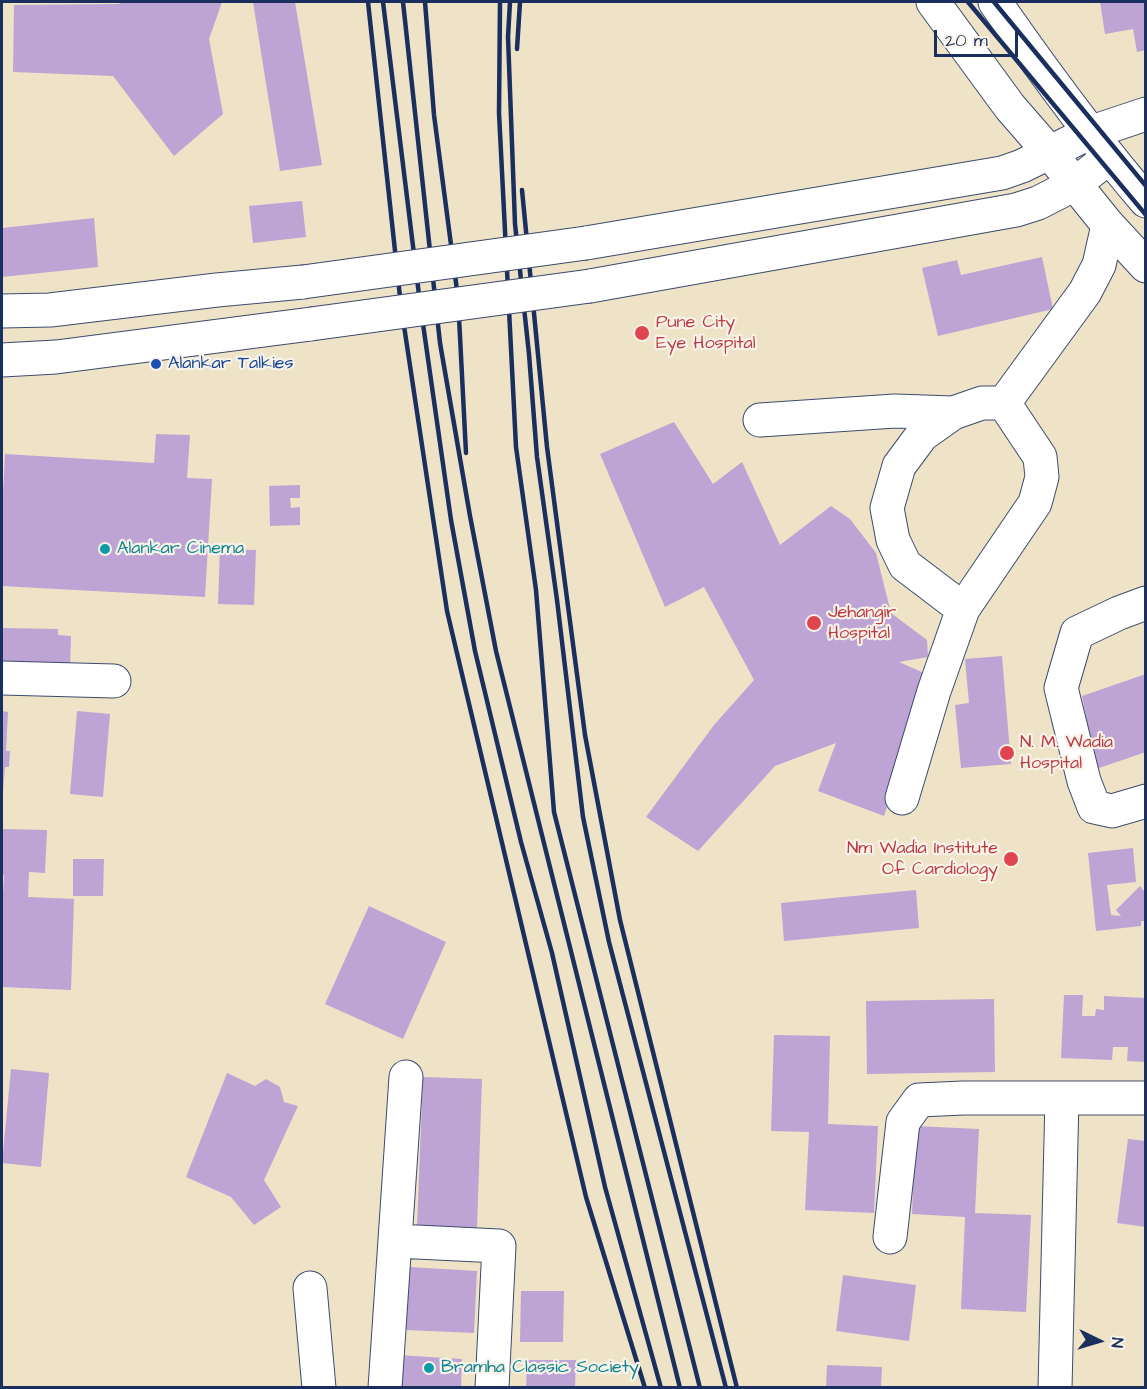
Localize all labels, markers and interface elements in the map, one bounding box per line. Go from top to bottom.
scale bar [937,18,1021,56]
text: 20 m [945,28,988,53]
place label: Pune City Eye Hospital [656,312,756,354]
marker: Pune City Eye Hospital [633,324,651,342]
place label: Alankar Talkies [168,353,294,375]
marker: Alankar Talkies [149,357,163,371]
place label: Alankar Cinema [117,538,244,560]
marker: Alankar Cinema [98,542,112,556]
place label: Jehangir Hospital [828,602,896,644]
marker: Jehangir Hospital [805,614,823,632]
place label: N. M. Wadia Hospital [1020,732,1113,774]
marker: N. M. Wadia Hospital [998,744,1016,762]
place label: Nm Wadia Institute Of Cardiology [847,838,998,880]
marker: Nm Wadia Institute Of Cardiology [1002,850,1020,868]
north arrow [1069,1311,1129,1371]
text: N [1106,1337,1128,1349]
place label: Bramha Classic Society [441,1357,639,1379]
marker: Bramha Classic Society [422,1361,436,1375]

